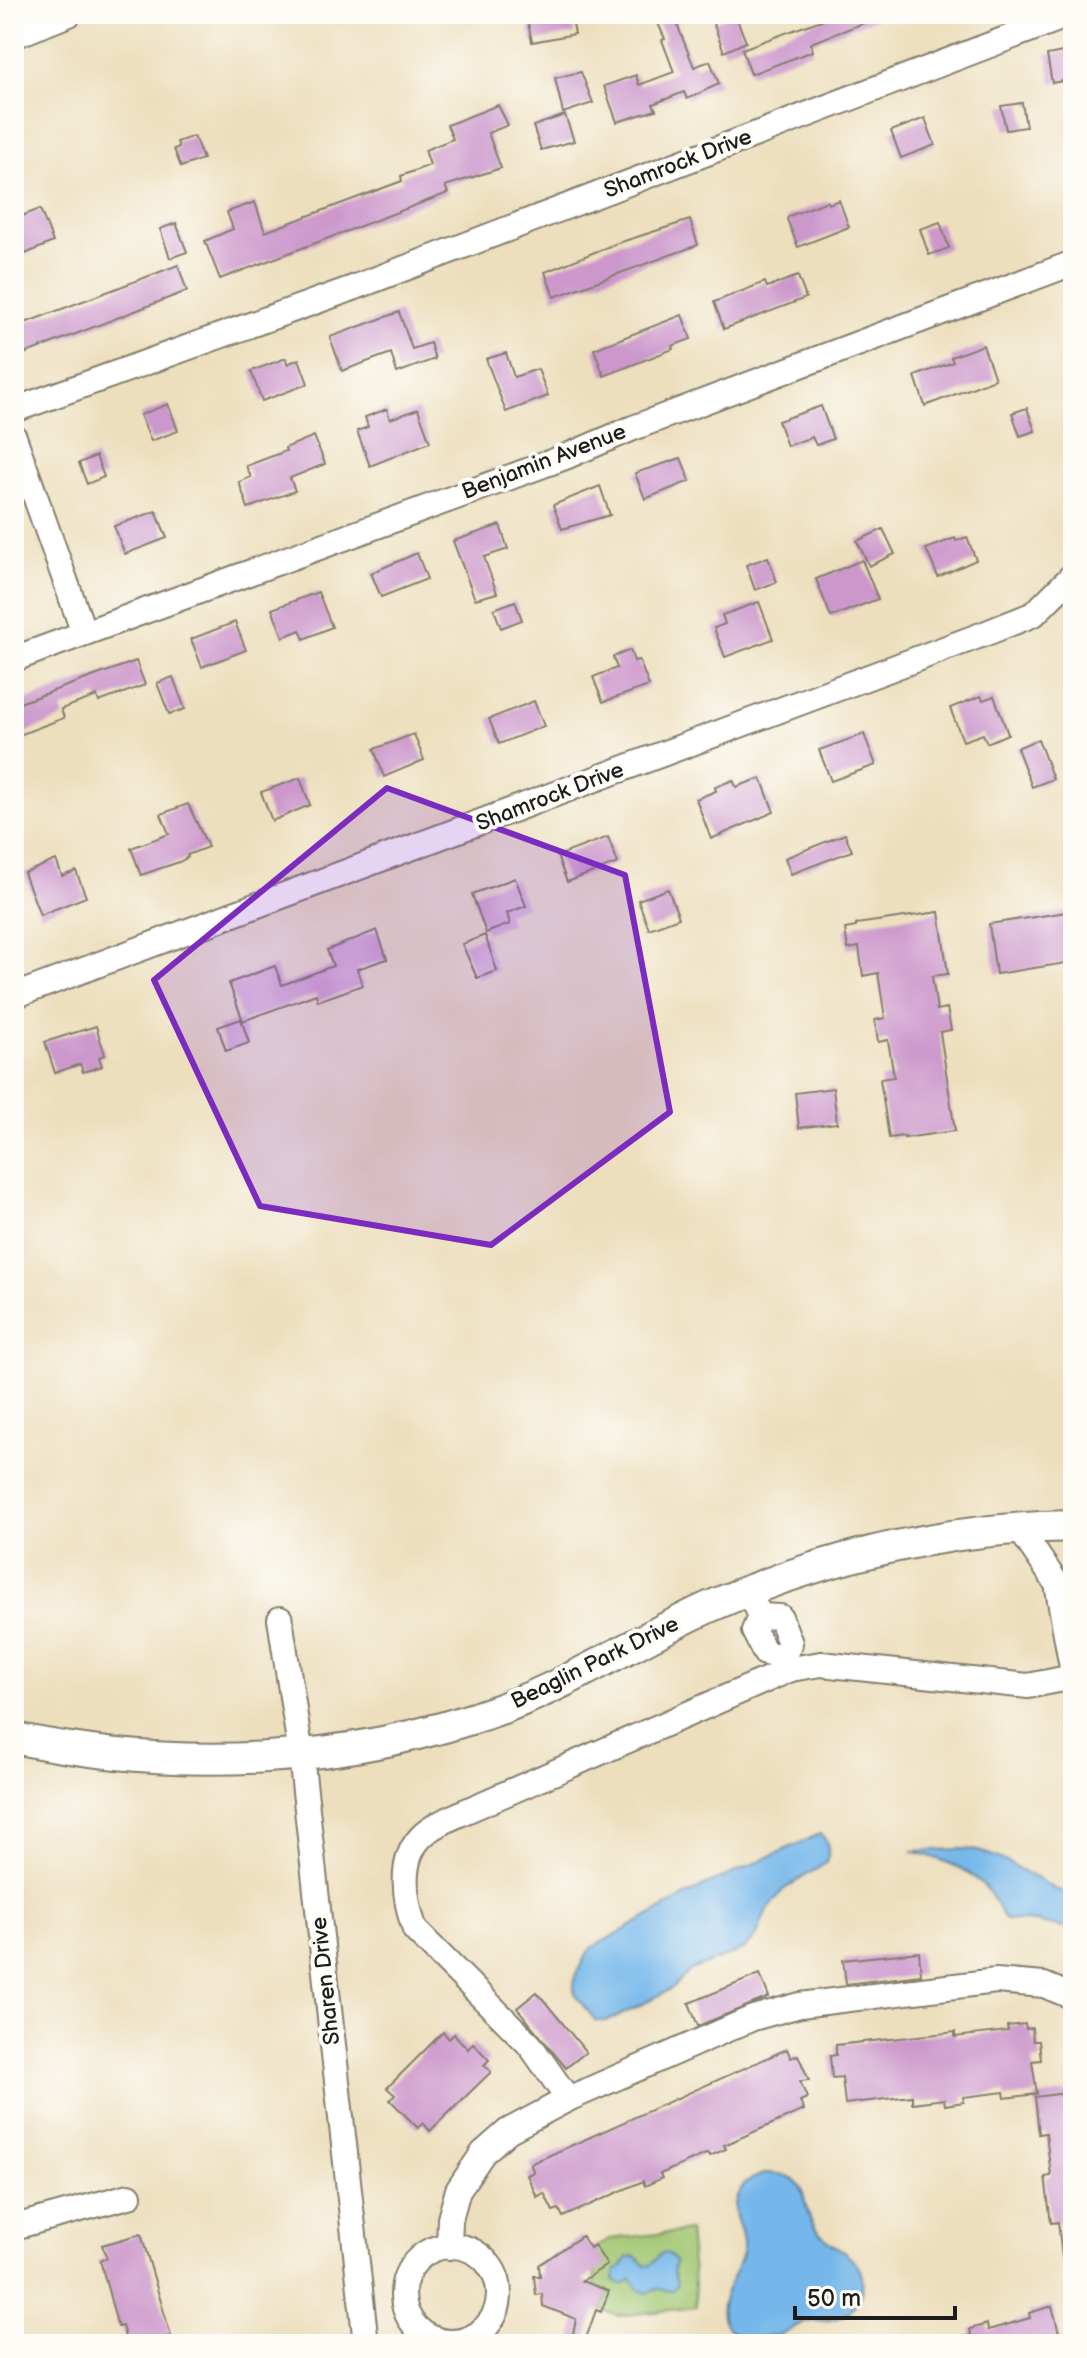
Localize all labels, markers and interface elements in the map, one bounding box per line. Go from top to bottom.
street label: Shamrock Drive [600,123,756,205]
street label: Benjamin Avenue [458,418,630,506]
street label: Shamrock Drive [472,756,628,838]
street label: Beaglin Park Drive [507,1611,683,1715]
street label: Sharen Drive [306,1916,346,2046]
scale bar [795,2270,955,2320]
text: 50 m [807,2284,861,2313]

